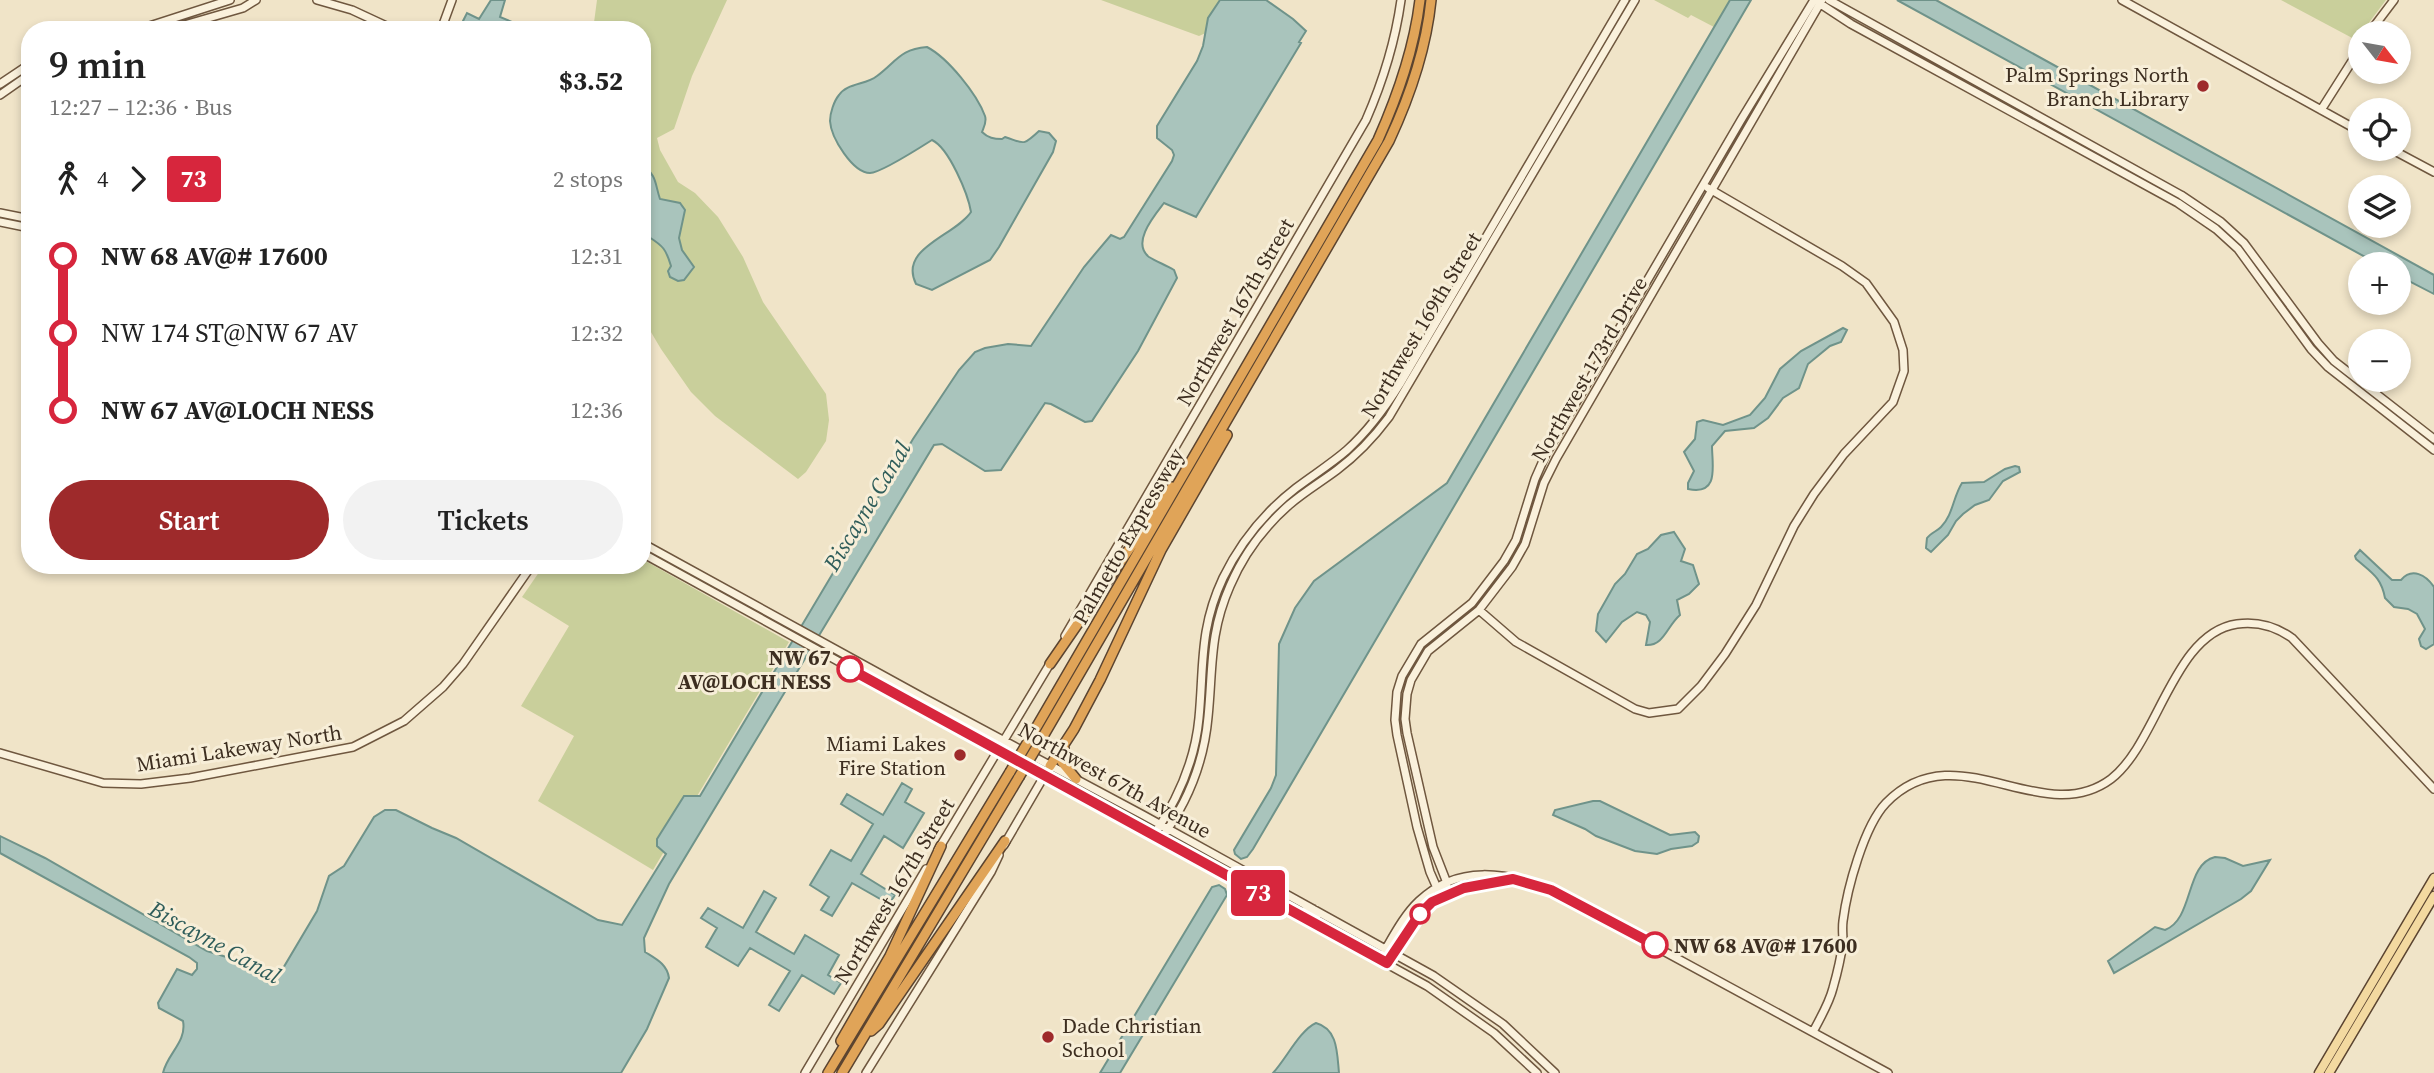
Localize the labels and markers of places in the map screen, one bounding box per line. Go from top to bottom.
place label: Palm Springs North Branch Library [2005,60,2189,113]
marker: Palm Springs North Branch Library [2195,78,2211,94]
place label: NW 67 AV@LOCH NESS [678,643,831,696]
marker: NW 67 AV@LOCH NESS [837,656,863,682]
place label: Miami Lakes Fire Station [826,729,946,782]
marker: Miami Lakes Fire Station [952,747,968,763]
unlabelled marker [1410,904,1430,924]
place label: NW 68 AV@# 17600 [1674,931,1857,960]
marker: NW 68 AV@# 17600 [1642,932,1668,958]
place label: Dade Christian School [1062,1011,1202,1064]
marker: Dade Christian School [1040,1029,1056,1045]

